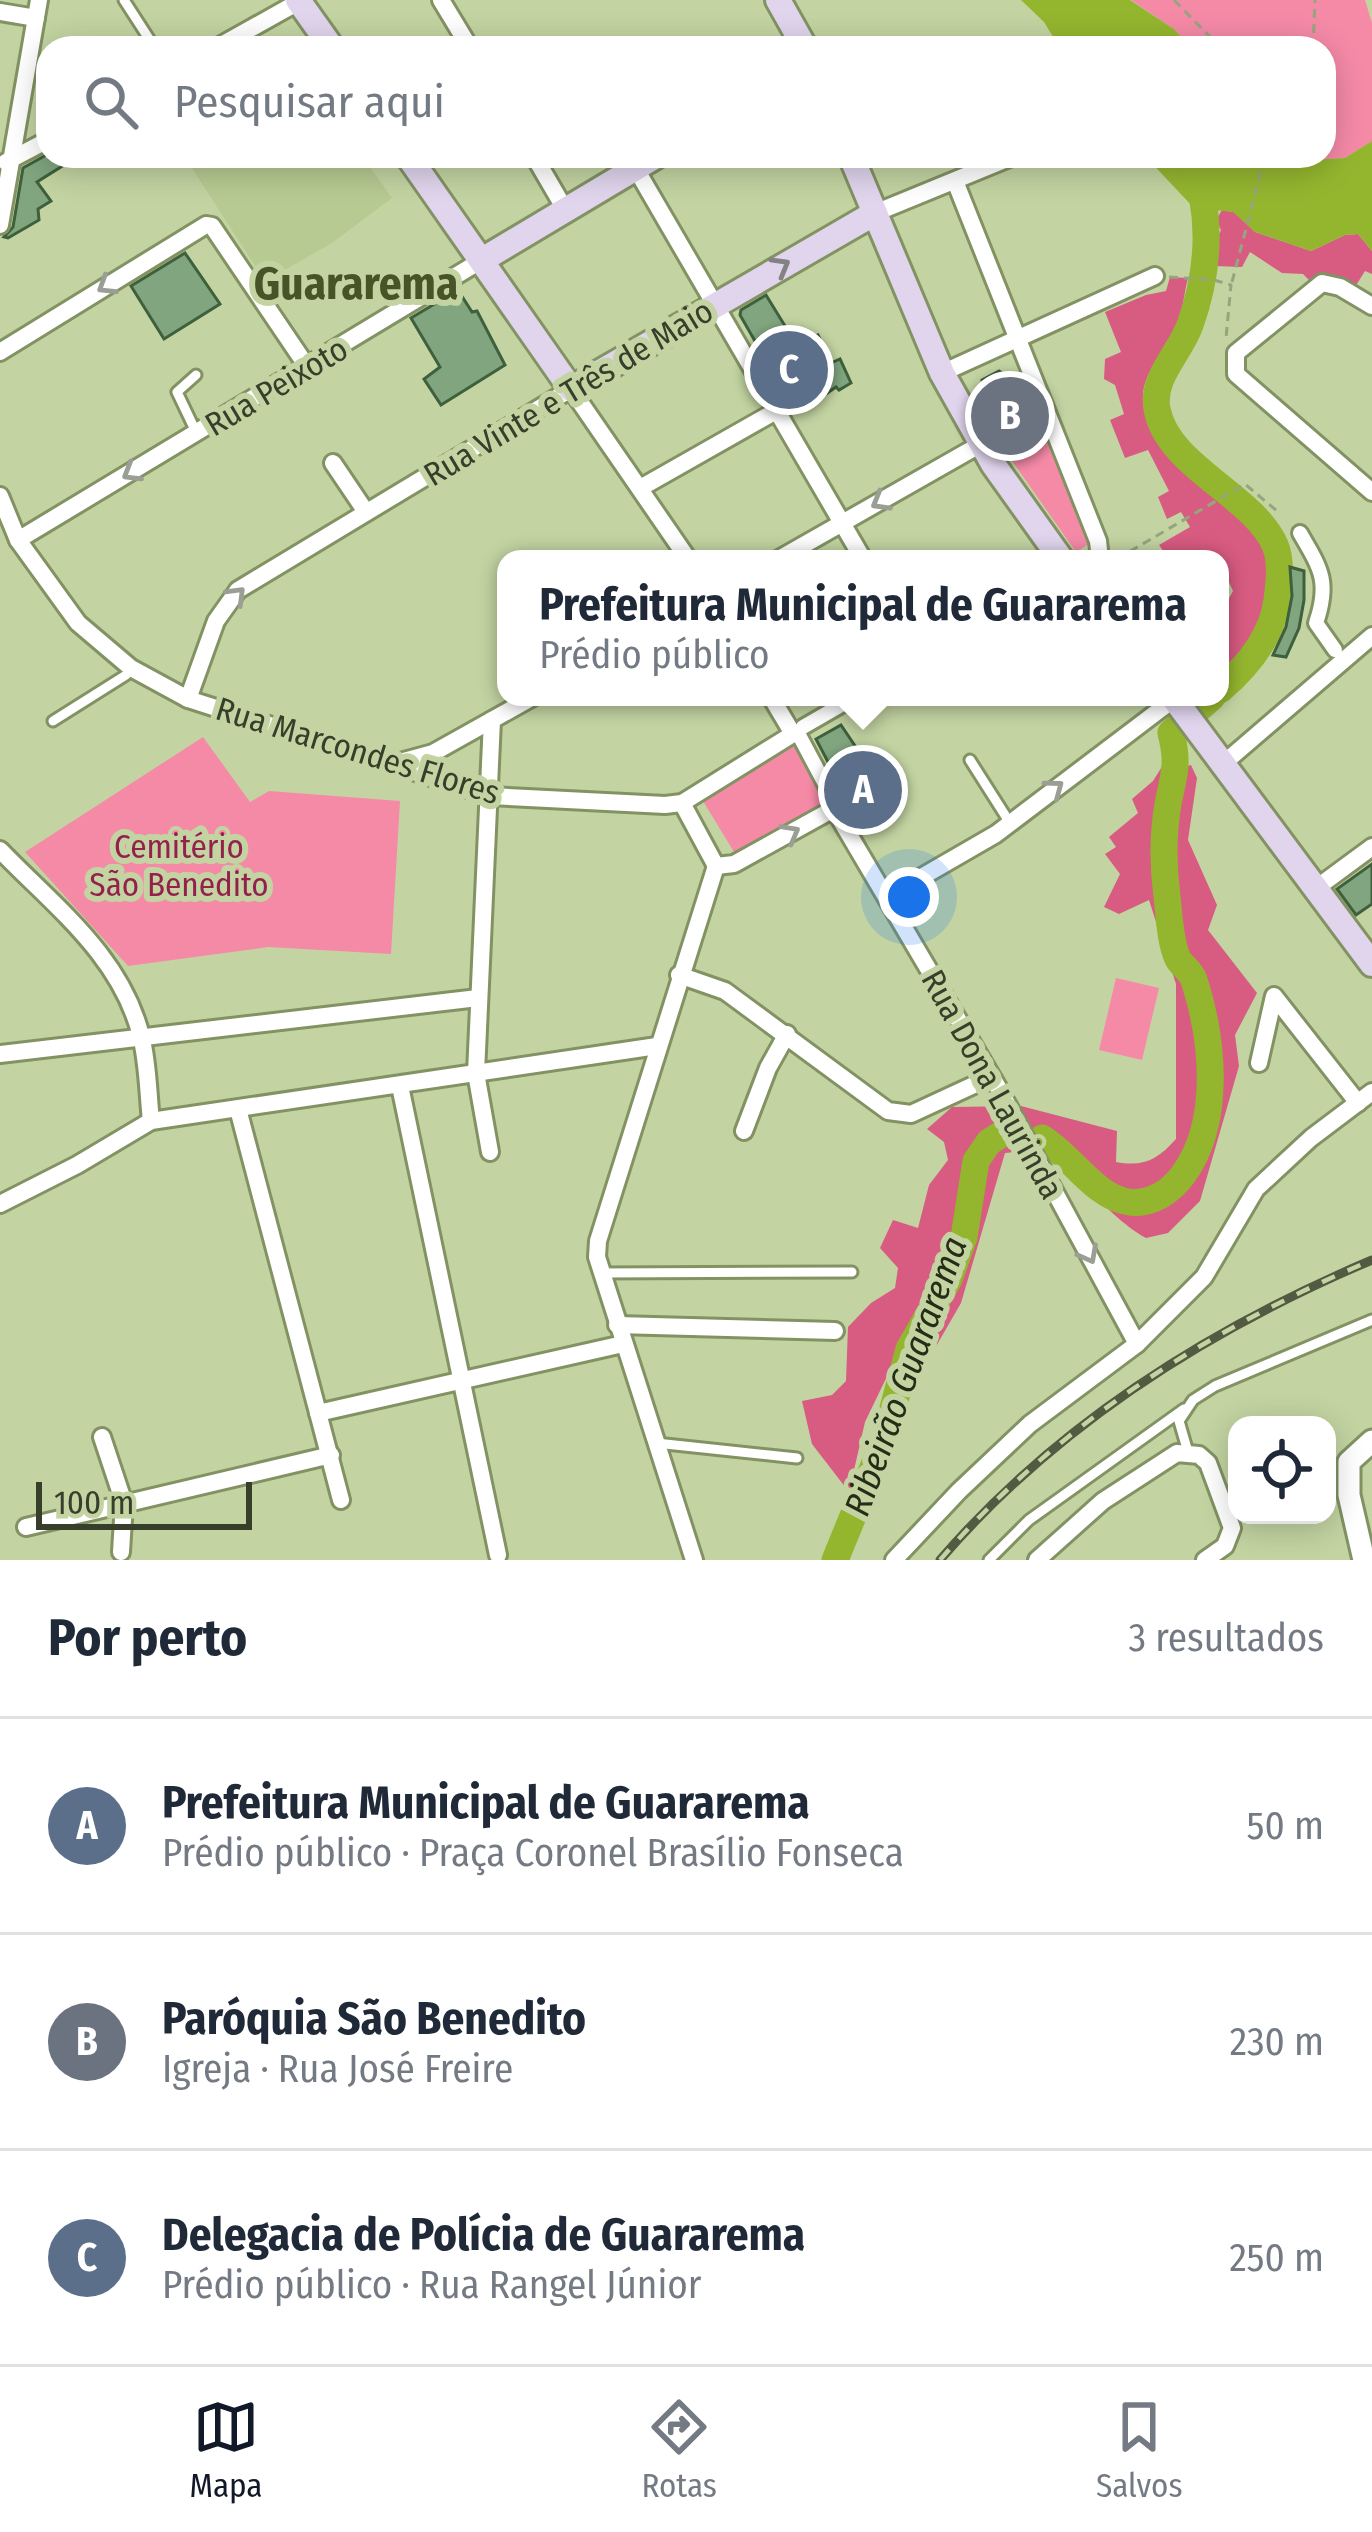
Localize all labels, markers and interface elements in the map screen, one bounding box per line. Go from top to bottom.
search box [36,36,1336,168]
icon: search [78,69,144,135]
text: Pesquisar aqui [174,75,445,129]
district label: Guararema [254,257,458,311]
one-way arrow [769,258,790,281]
one-way arrow [98,272,120,294]
street label: Rua Vinte e Três de Maio [417,291,720,495]
pin: C [750,325,828,415]
street label: Rua Peixoto [198,329,355,445]
pin: B [971,371,1049,461]
one-way arrow [122,459,144,481]
one-way arrow [872,487,893,510]
popup [497,550,1229,706]
text: Prefeitura Municipal de Guararema [539,578,1187,632]
one-way arrow [223,587,245,609]
text: Prédio público [539,632,769,678]
street label: Rua Marcondes Flores [211,689,504,813]
pin: A [824,745,902,835]
one-way arrow [1042,781,1064,803]
one-way arrow [778,824,800,847]
park label: Cemitério São Benedito [89,827,269,905]
your location [879,867,939,927]
street label: Rua Dona Laurinda [913,963,1072,1206]
water label: Ribeirão Guararema [835,1231,977,1522]
one-way arrow [1075,1242,1098,1263]
map controls [1228,1416,1336,1524]
button: locate [1228,1416,1336,1524]
scale bar [36,1476,252,1529]
text: 100 m [54,1483,134,1523]
text: Por perto [48,1607,247,1669]
text: 3 resultados [1128,1615,1324,1661]
text: Prefeitura Municipal de Guararema [162,1776,810,1830]
text: A [76,1803,98,1849]
text: 50 m [1247,1803,1324,1849]
text: Prédio público · Praça Coronel Brasílio Fonseca [162,1830,904,1876]
text: Paróquia São Benedito [162,1992,586,2046]
text: B [76,2019,98,2065]
text: 230 m [1230,2019,1324,2065]
text: Igreja · Rua José Freire [162,2046,513,2092]
text: Delegacia de Polícia de Guararema [162,2208,805,2262]
text: C [77,2235,97,2281]
text: 250 m [1229,2235,1324,2281]
text: Prédio público · Rua Rangel Júnior [162,2262,701,2308]
tab: Mapa [189,2394,263,2506]
tab: Rotas [641,2394,717,2506]
tab: Salvos [1096,2394,1182,2506]

